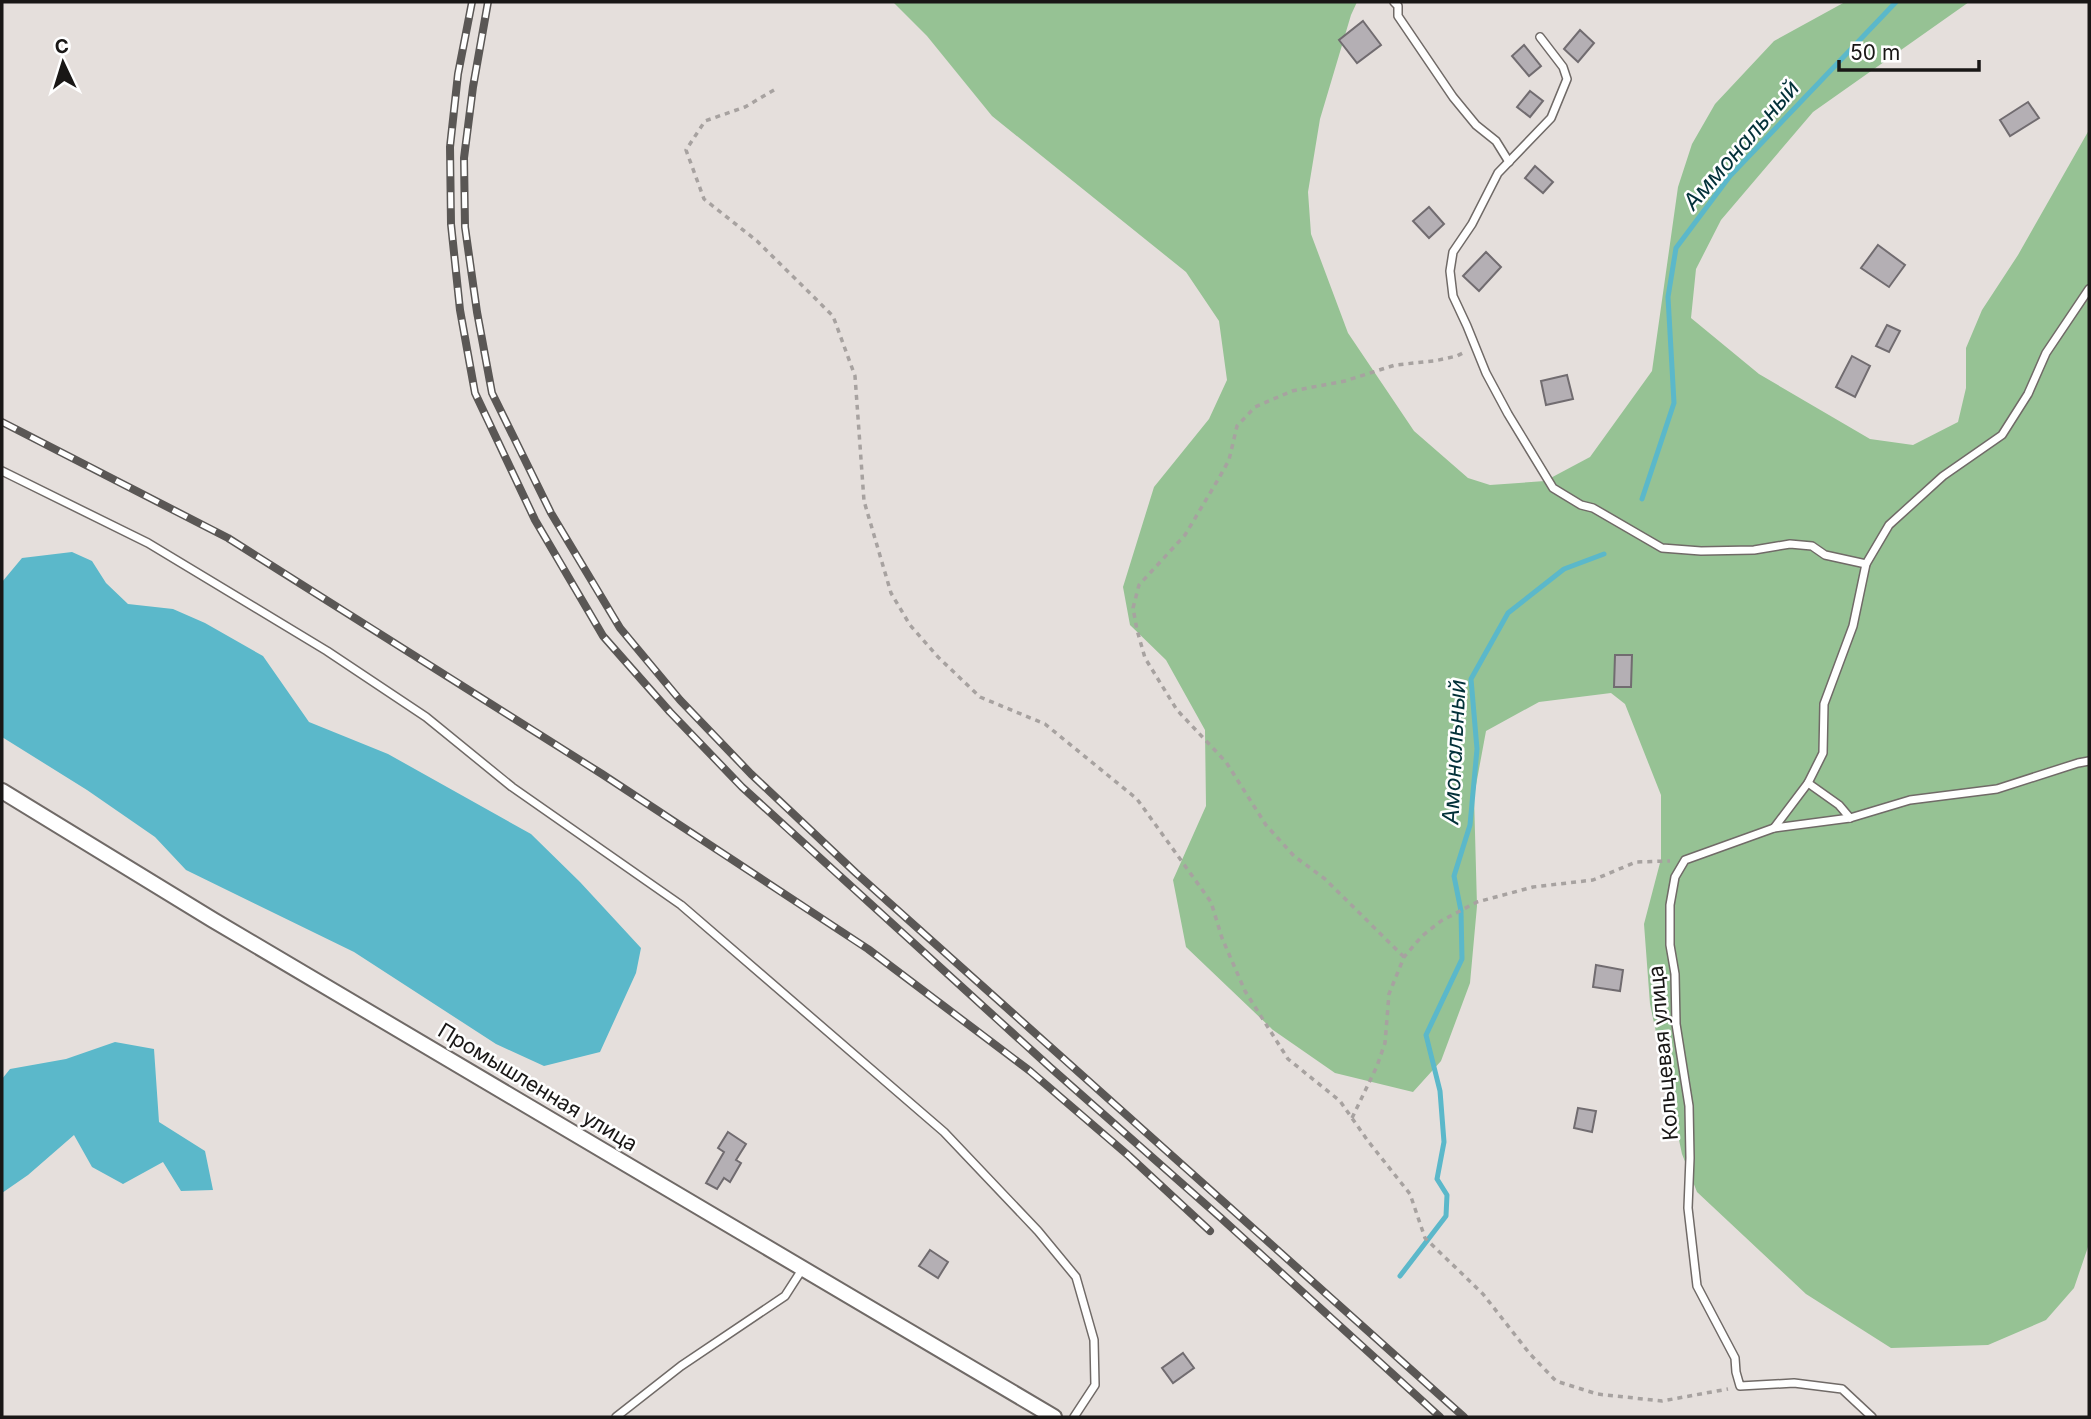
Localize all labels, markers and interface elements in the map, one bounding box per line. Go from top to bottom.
north arrow [28,28,98,98]
scale bar [1839,28,1979,72]
text: С [54,35,70,59]
text: 50 m [1850,40,1900,65]
water label: Аммональный [1676,74,1805,216]
water label: Амональный [1436,679,1472,826]
street label: Кольцевая улица [1643,965,1683,1141]
street label: Промышленная улица [434,1018,642,1156]

